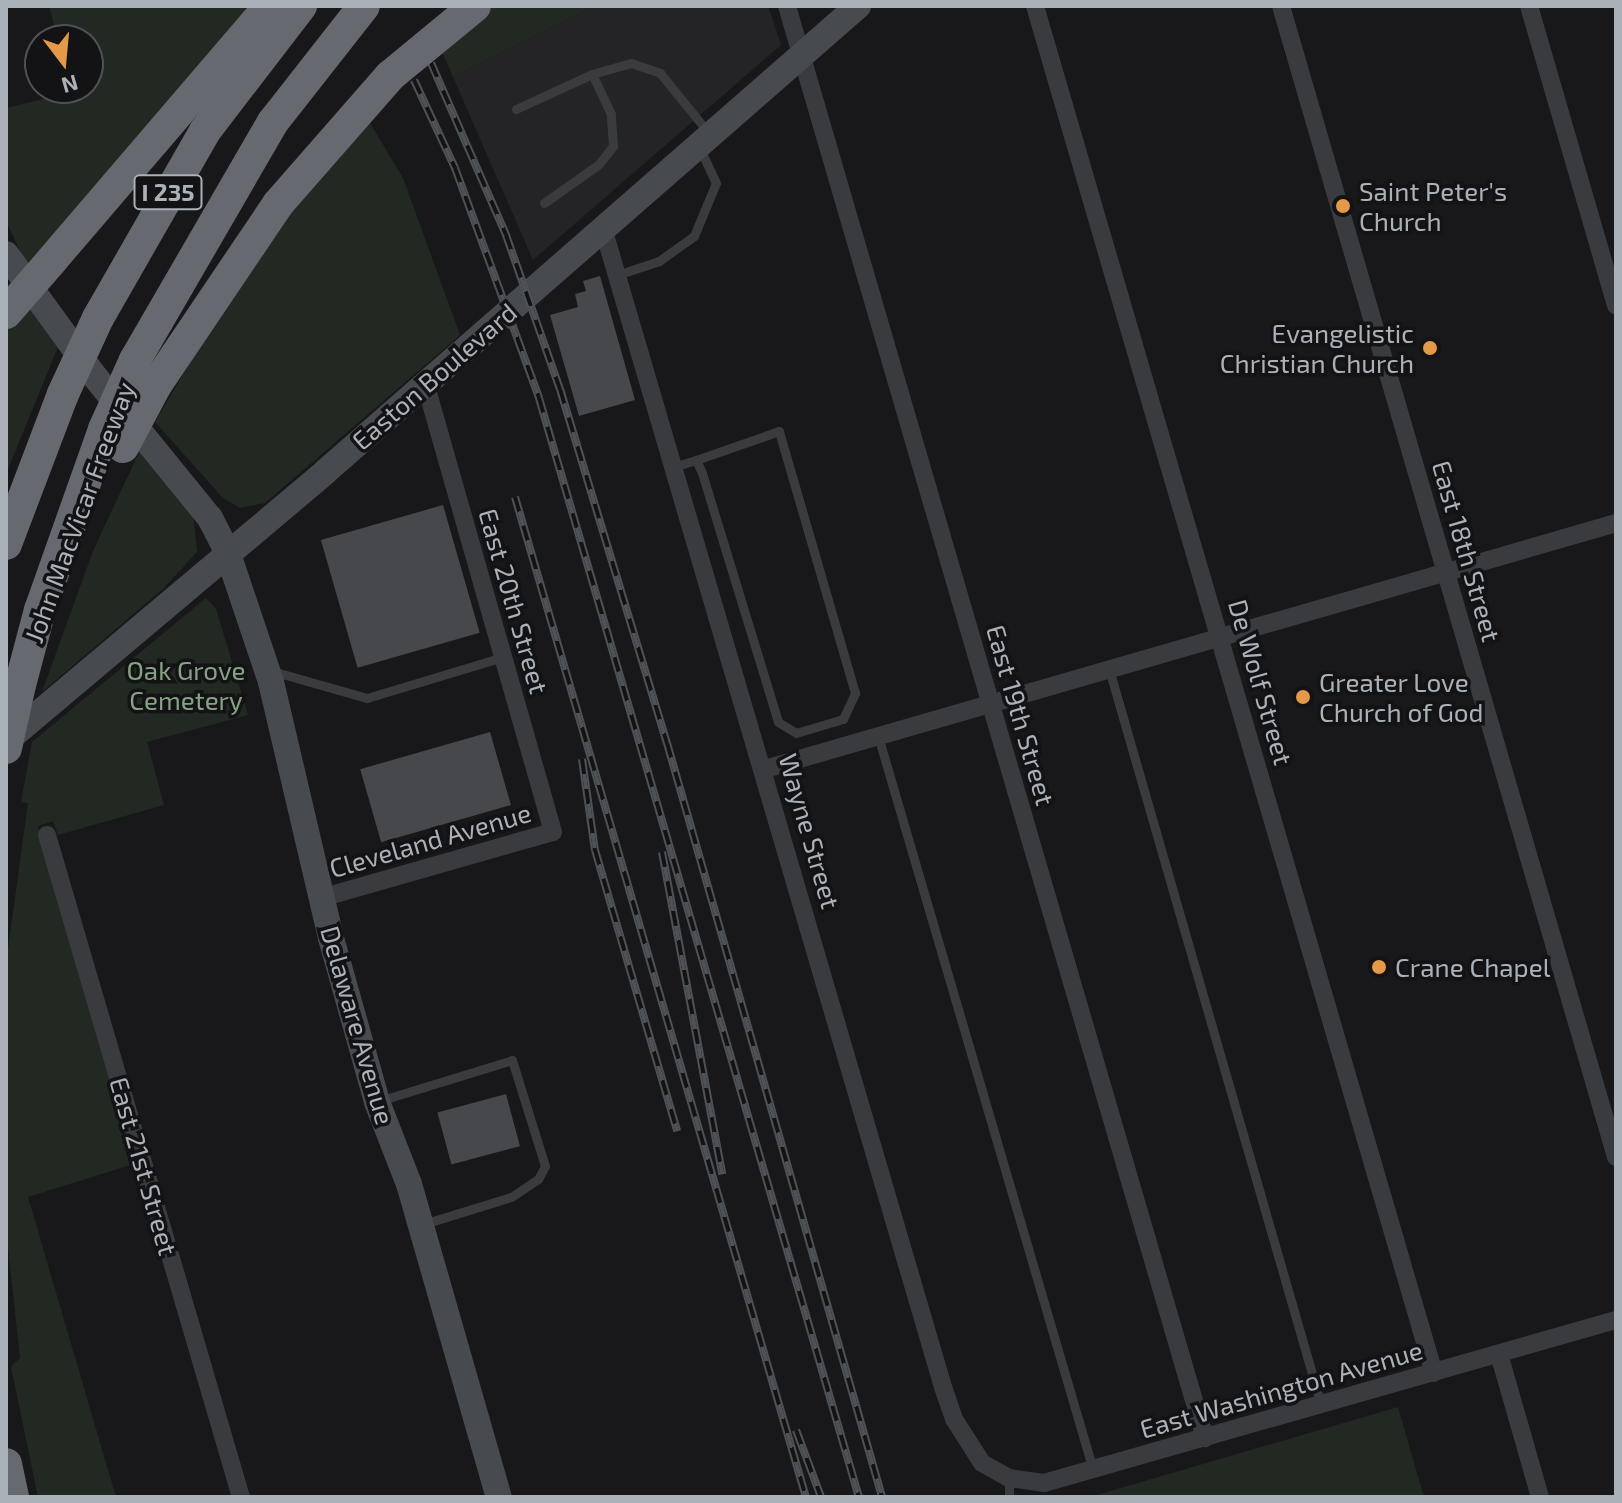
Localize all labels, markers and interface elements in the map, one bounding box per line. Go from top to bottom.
north arrow [24,24,104,104]
text: N [59,70,81,100]
road number: I 235 [132,172,204,212]
place label: Saint Peter's Church [1359,175,1507,236]
marker: Saint Peter's Church [1334,197,1352,215]
street label: Easton Boulevard [345,296,523,456]
place label: Evangelistic Christian Church [1220,317,1414,378]
marker: Evangelistic Christian Church [1421,339,1439,357]
street label: John MacVicar Freeway [17,377,141,647]
street label: East 18th Street [1426,457,1508,645]
street label: East 20th Street [473,505,555,697]
street label: De Wolf Street [1222,595,1300,769]
street label: East 19th Street [980,621,1062,809]
park label: Oak Grove Cemetery [126,654,246,716]
place label: Greater Love Church of God [1319,666,1484,728]
marker: Greater Love Church of God [1294,688,1312,706]
street label: Wayne Street [773,750,847,912]
street label: Cleveland Avenue [325,796,535,884]
street label: Delaware Avenue [315,922,401,1128]
place label: Crane Chapel [1395,951,1550,983]
marker: Crane Chapel [1370,958,1388,976]
street label: East 21st Street [104,1073,184,1259]
street label: East Washington Avenue [1136,1334,1426,1444]

